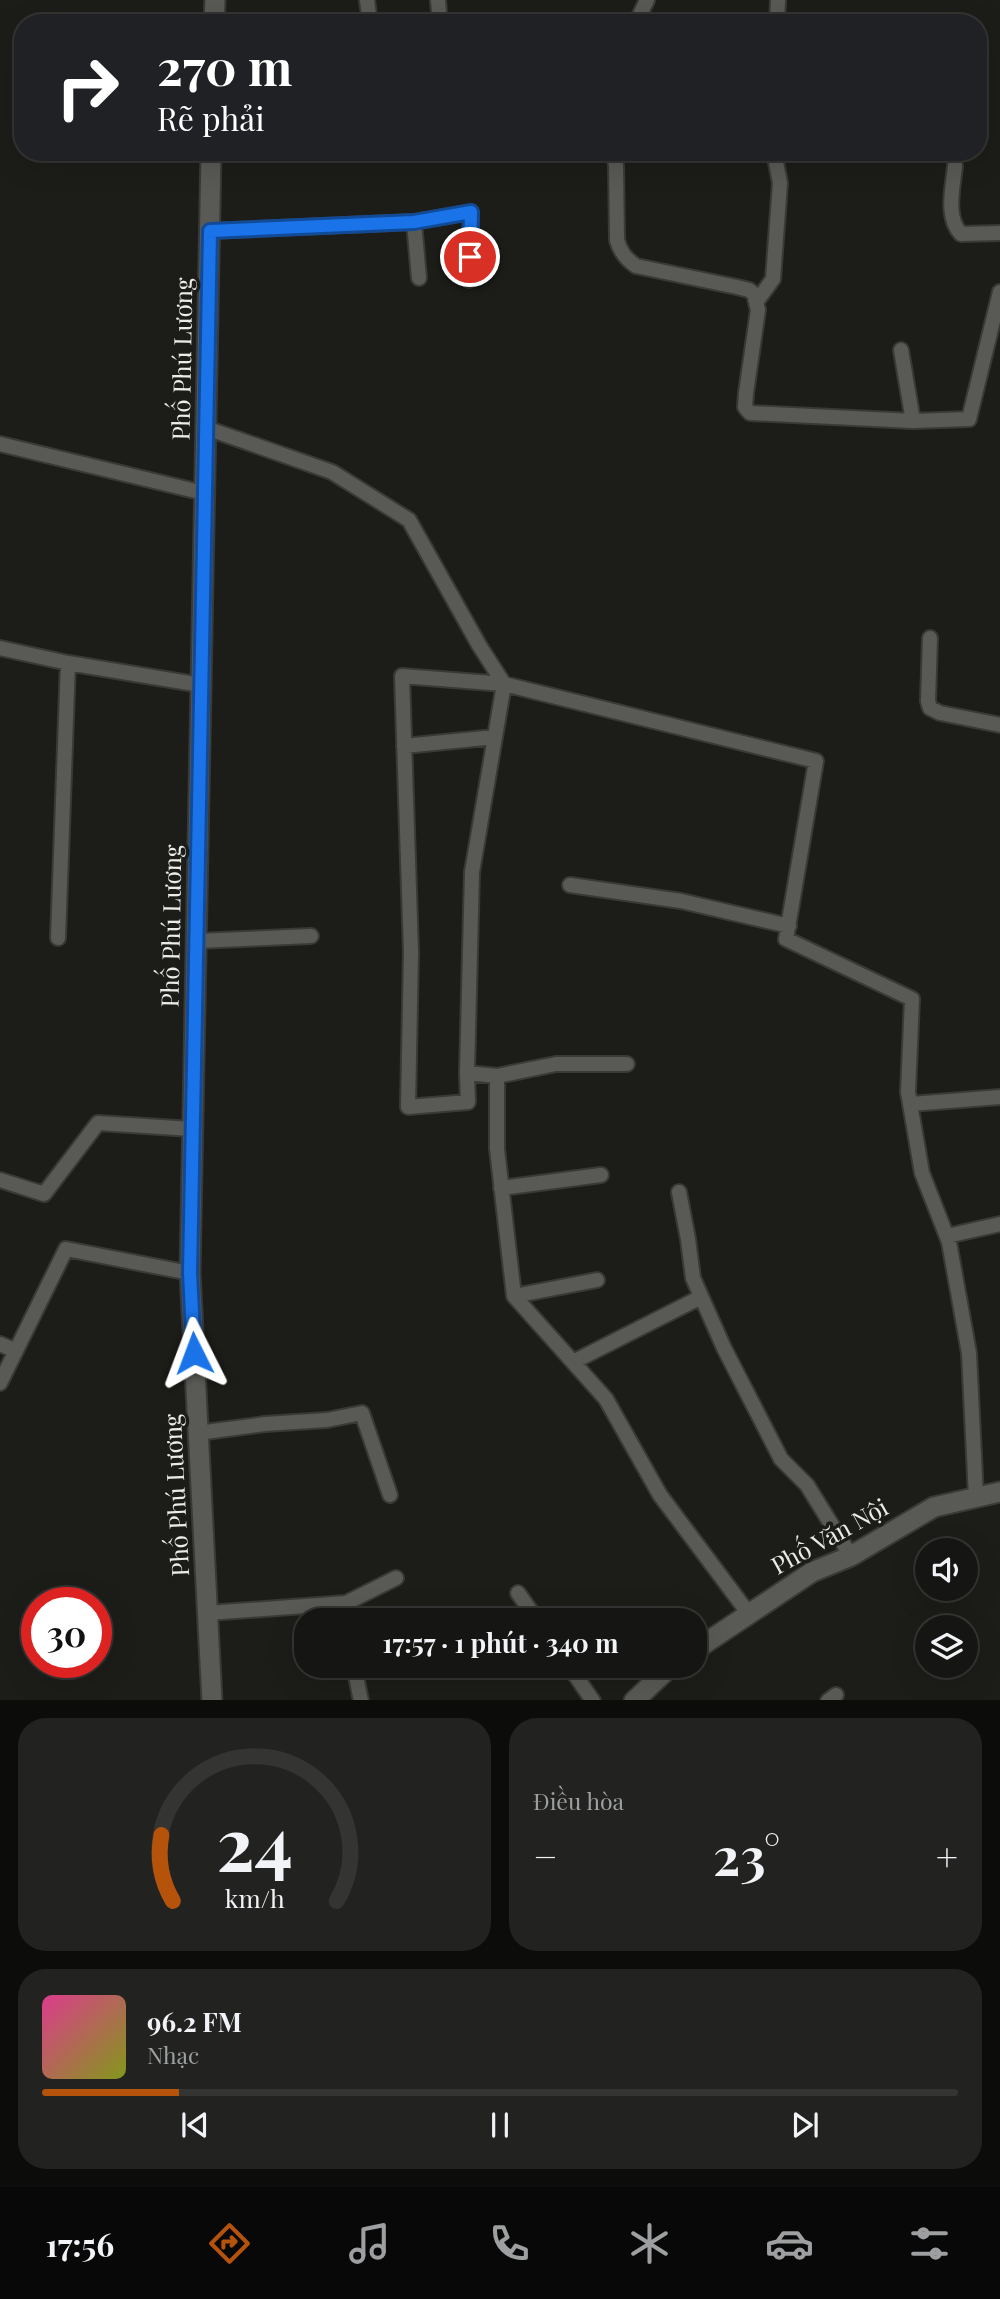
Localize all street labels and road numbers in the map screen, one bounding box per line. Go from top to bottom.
street label: Phố Phú Lương [163,277,198,441]
street label: Phố Phú Lương [152,844,187,1008]
street label: Phố Phú Lương [154,1413,195,1577]
street label: Phố Văn Nội [764,1489,893,1580]

